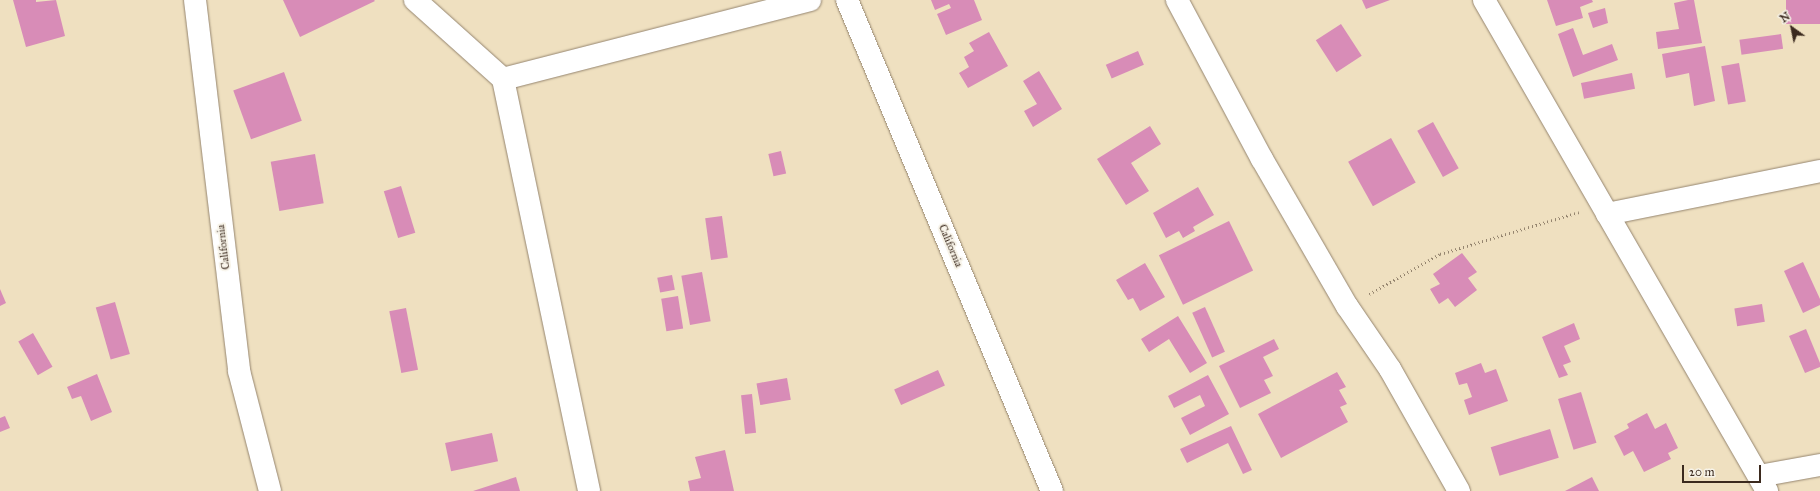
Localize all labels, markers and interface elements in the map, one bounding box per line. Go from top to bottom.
north arrow [1772,8,1812,48]
text: N [1778,10,1793,26]
street label: California [935,223,965,269]
street label: California [215,224,233,270]
scale bar [1684,457,1763,483]
text: 20 m [1689,465,1715,479]

